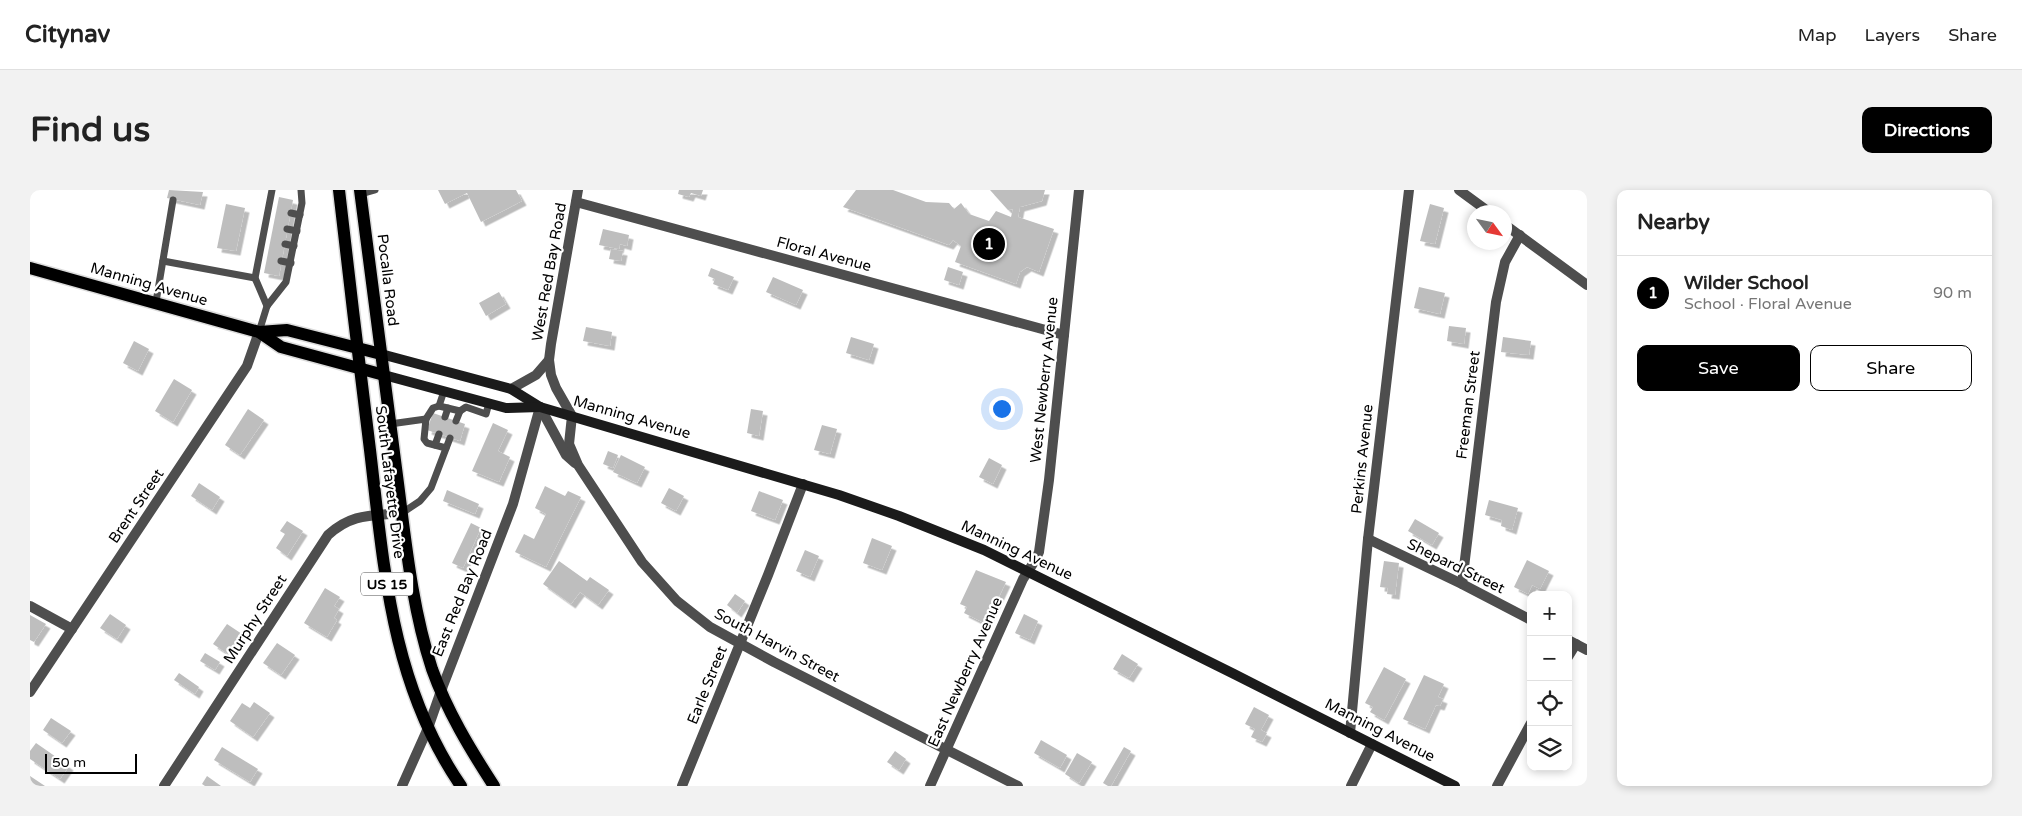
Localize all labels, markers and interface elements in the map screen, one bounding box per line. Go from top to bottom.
text: Citynav [25,20,110,49]
text: Map [1798,24,1837,46]
text: Layers [1865,24,1920,46]
text: Share [1948,24,1997,46]
button: Directions [1862,107,1992,153]
text: Find us [30,109,150,151]
street label: West Red Bay Road [528,201,570,343]
north arrow [1467,205,1512,250]
text: Nearby [1637,210,1710,235]
pin: 1 [973,225,1005,263]
street label: Pocalla Road [373,233,403,327]
street label: Floral Avenue [775,233,873,275]
street label: Manning Avenue [88,259,210,309]
text: Wilder School [1684,272,1809,294]
text: 1 [1648,283,1658,303]
text: 90 m [1933,283,1972,303]
text: School · Floral Avenue [1684,294,1852,314]
street label: West Newberry Avenue [1026,296,1062,464]
button: Save [1637,345,1800,391]
button: Share [1810,345,1972,391]
street label: Freeman Street [1452,349,1484,460]
street label: Manning Avenue [571,392,693,442]
your location [989,396,1015,422]
street label: Perkins Avenue [1347,403,1377,515]
street label: South Lafayette Drive [372,404,408,560]
street label: Brent Street [105,465,168,547]
street label: Manning Avenue [958,516,1076,584]
street label: East Red Bay Road [428,527,496,659]
street label: Shepard Street [1404,535,1508,598]
street label: Murphy Street [220,571,291,667]
road number: US 15 [361,572,413,596]
map controls [1527,591,1572,771]
button: + [1527,591,1572,636]
street label: East Newberry Avenue [924,594,1006,750]
street label: South Harvin Street [711,604,843,686]
button: − [1527,636,1572,681]
street label: Earle Street [683,643,731,727]
button: locate [1527,681,1572,726]
street label: Manning Avenue [1322,694,1438,766]
button: layers [1527,726,1572,771]
scale bar [45,751,138,774]
text: 50 m [52,754,86,771]

